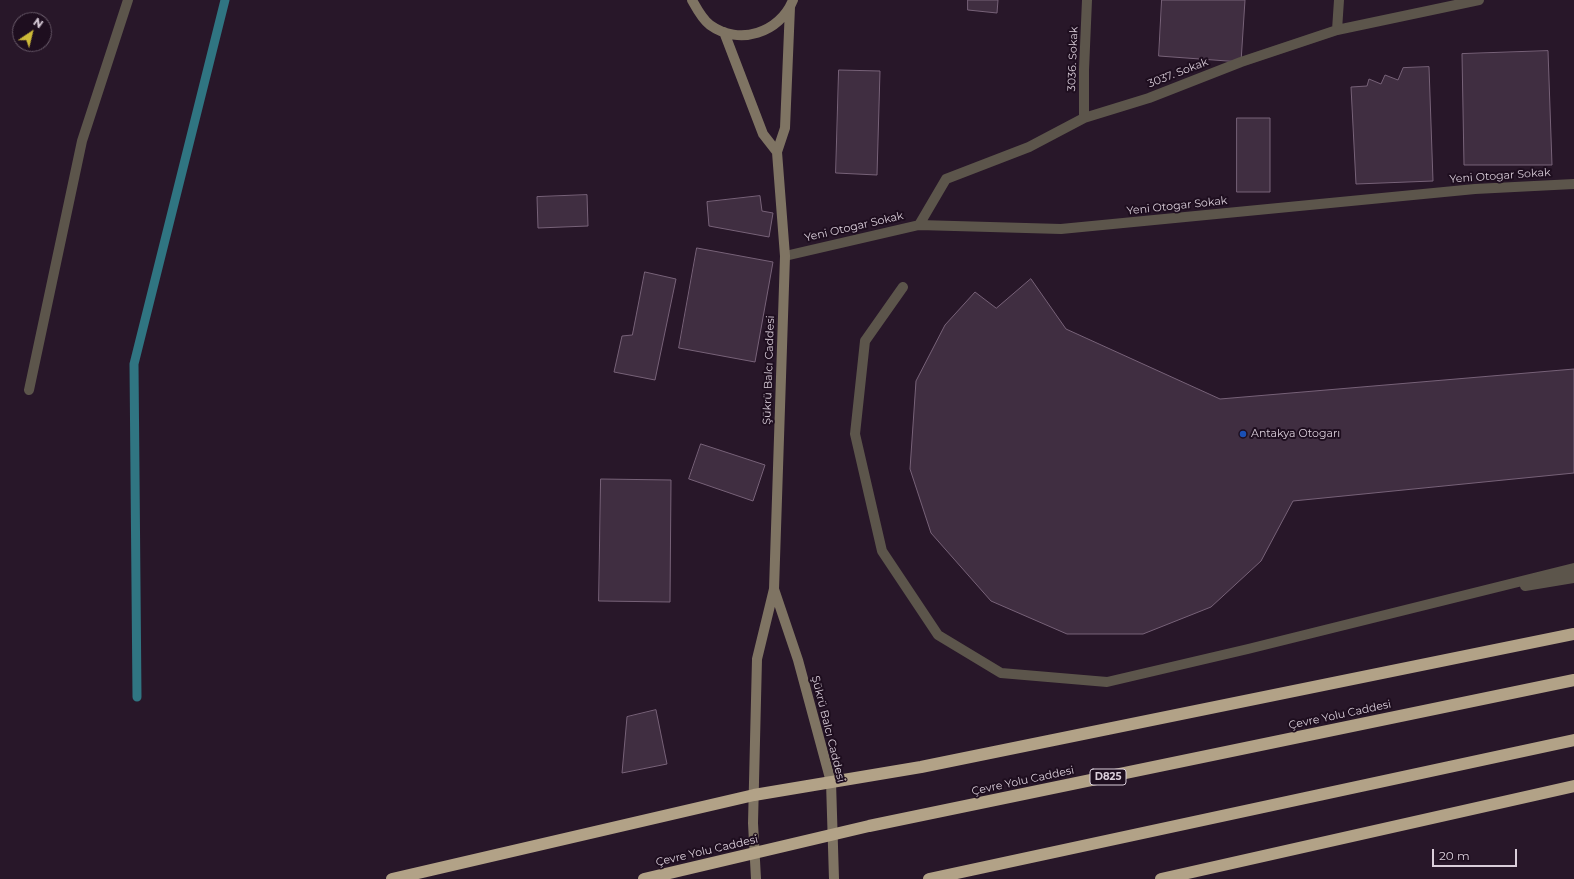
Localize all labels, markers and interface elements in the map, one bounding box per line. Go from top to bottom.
north arrow [12,12,52,52]
text: N [31,15,46,31]
street label: 3036. Sokak [1065,26,1081,92]
street label: 3037. Sokak [1146,55,1210,91]
street label: Yeni Otogar Sokak [1449,166,1551,186]
street label: Yeni Otogar Sokak [1126,194,1228,218]
street label: Yeni Otogar Sokak [803,209,905,245]
street label: Şükrü Balcı Caddesi [760,315,778,425]
place label: Antakya Otogarı [1251,427,1340,441]
marker: Antakya Otogarı [1238,429,1248,439]
street label: Şükrü Balcı Caddesi [808,674,848,784]
street label: Çevre Yolu Caddesi [1288,698,1392,732]
street label: Çevre Yolu Caddesi [971,764,1075,798]
road number: D825 [1090,769,1126,785]
street label: Çevre Yolu Caddesi [655,833,759,869]
scale bar [1434,841,1519,867]
text: 20 m [1439,848,1470,863]

